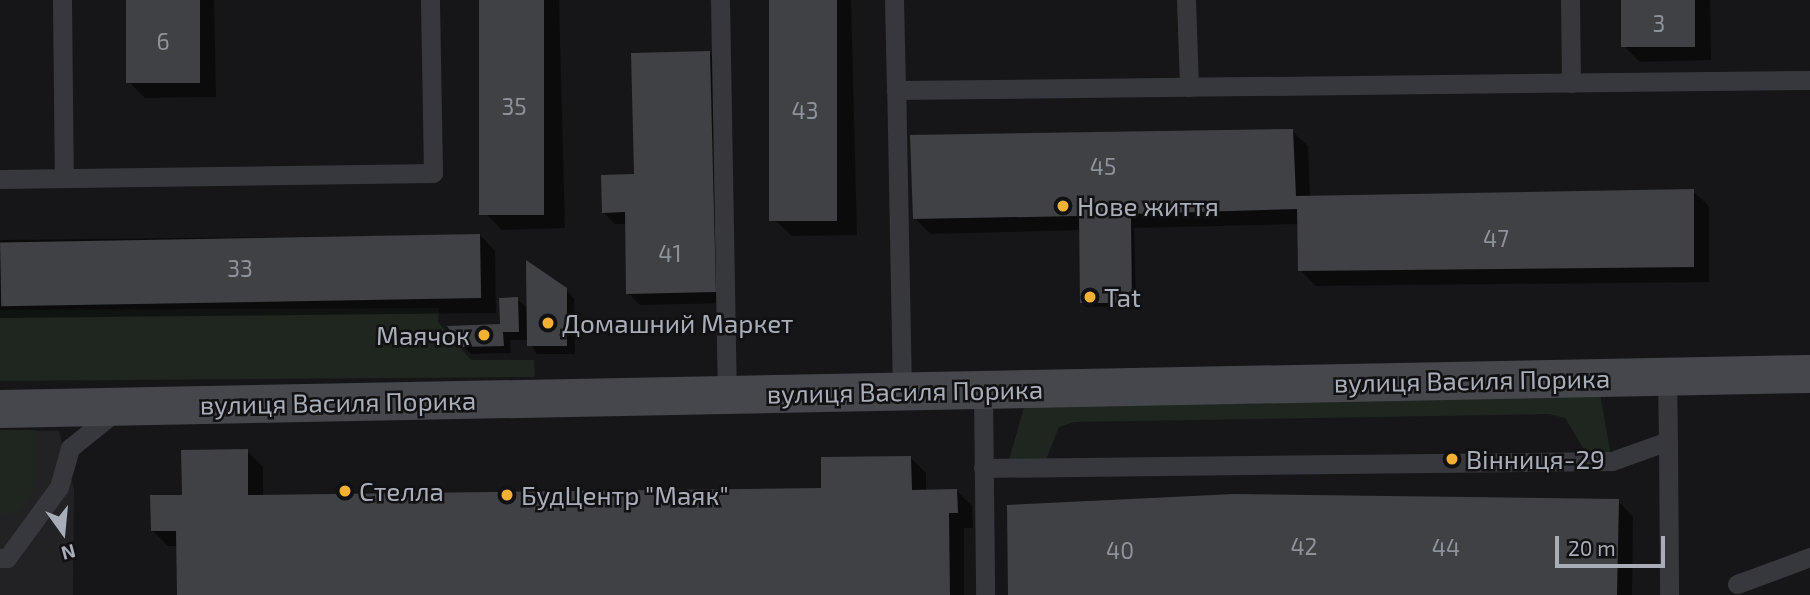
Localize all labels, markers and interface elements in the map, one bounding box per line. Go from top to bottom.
house number: 3 [1653,9,1665,37]
house number: 6 [156,27,170,55]
house number: 35 [501,92,527,120]
house number: 43 [792,96,818,124]
house number: 45 [1090,152,1116,180]
place label: Нове життя [1077,190,1219,222]
marker: Нове життя [1055,198,1071,214]
house number: 47 [1483,224,1509,252]
house number: 41 [658,239,682,267]
house number: 33 [227,254,253,282]
place label: Tat [1104,281,1141,313]
marker: Tat [1082,289,1098,305]
place label: Домашний Маркет [562,307,793,339]
marker: Домашний Маркет [540,315,556,331]
place label: Маячок [376,319,470,351]
marker: Маячок [476,327,492,343]
street label: вулиця Василя Порика [1334,362,1610,398]
street label: вулиця Василя Порика [767,373,1043,409]
street label: вулиця Василя Порика [200,384,476,420]
place label: Вінниця-29 [1466,443,1605,475]
marker: Вінниця-29 [1444,451,1460,467]
place label: Стелла [359,475,444,507]
place label: БудЦентр "Маяк" [521,479,729,511]
marker: Стелла [337,483,353,499]
marker: БудЦентр "Маяк" [499,487,515,503]
north arrow [28,497,98,567]
scale bar [1558,522,1668,566]
house number: 42 [1290,532,1318,560]
house number: 44 [1432,533,1460,561]
text: 20 m [1568,535,1616,560]
house number: 40 [1106,536,1134,564]
text: N [59,540,78,566]

